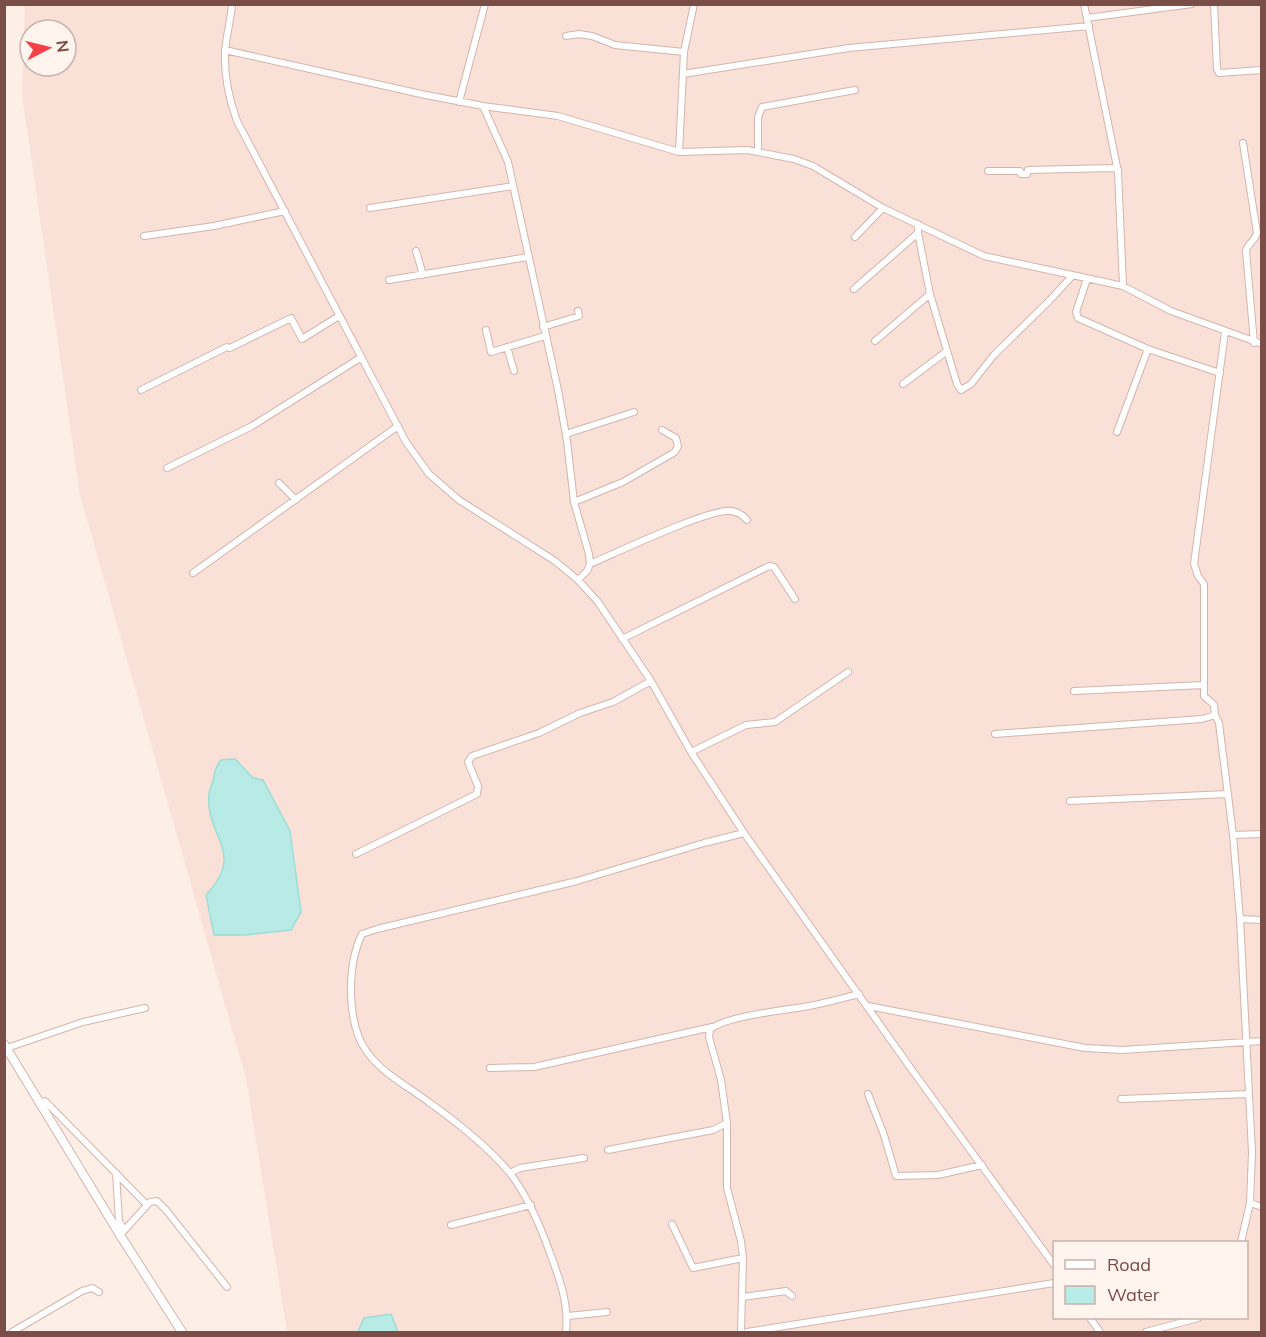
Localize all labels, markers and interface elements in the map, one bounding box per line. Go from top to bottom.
north arrow [18,18,78,78]
text: N [52,39,74,53]
legend [1053,1241,1248,1319]
text: Road [1107,1253,1151,1276]
text: Water [1107,1283,1160,1306]

